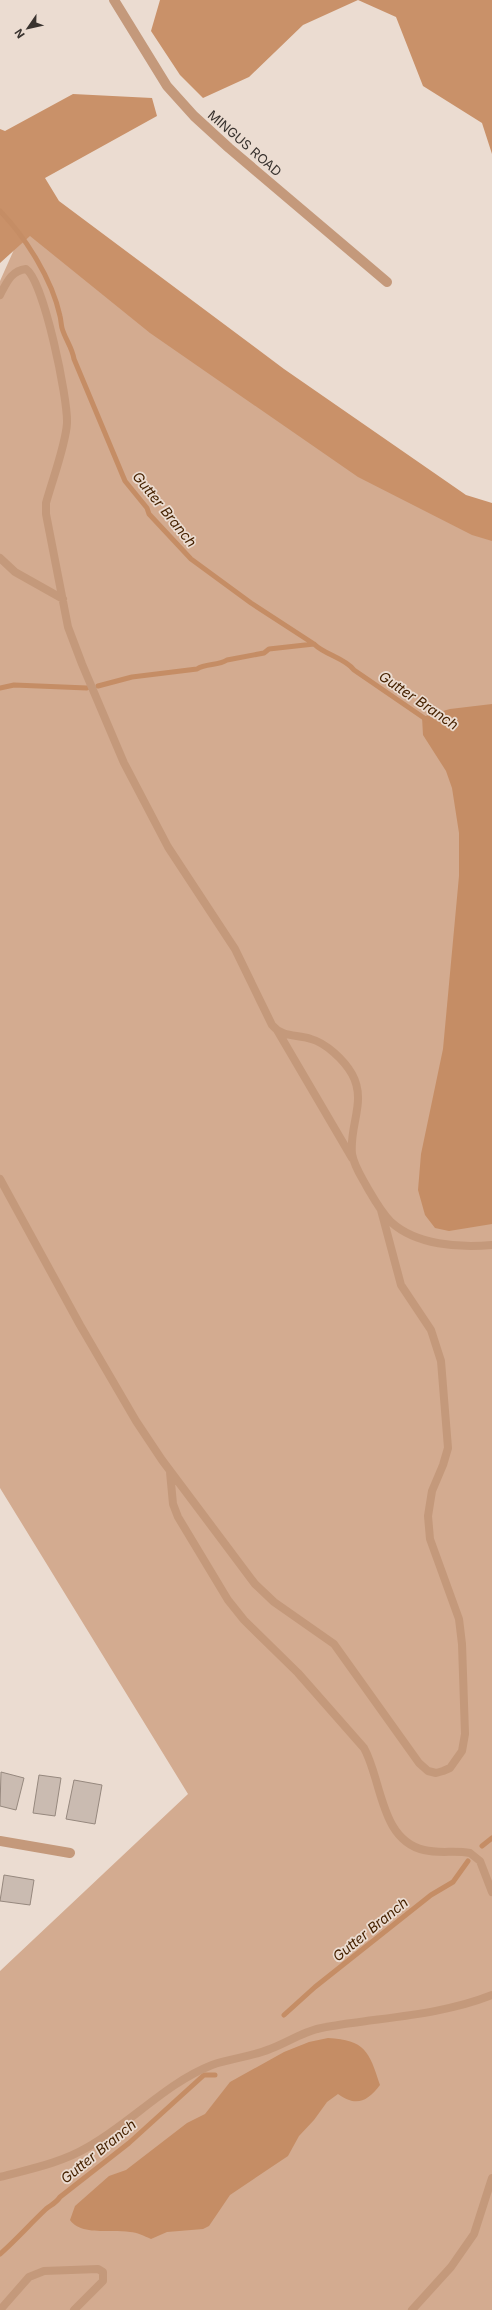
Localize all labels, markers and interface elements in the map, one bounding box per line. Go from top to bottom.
north arrow [8,8,48,48]
text: N [12,26,28,41]
street label: MINGUS ROAD [205,107,285,179]
water label: Gutter Branch [129,468,201,550]
water label: Gutter Branch [376,667,462,733]
water label: Gutter Branch [329,1893,411,1965]
water label: Gutter Branch [57,2115,139,2187]

